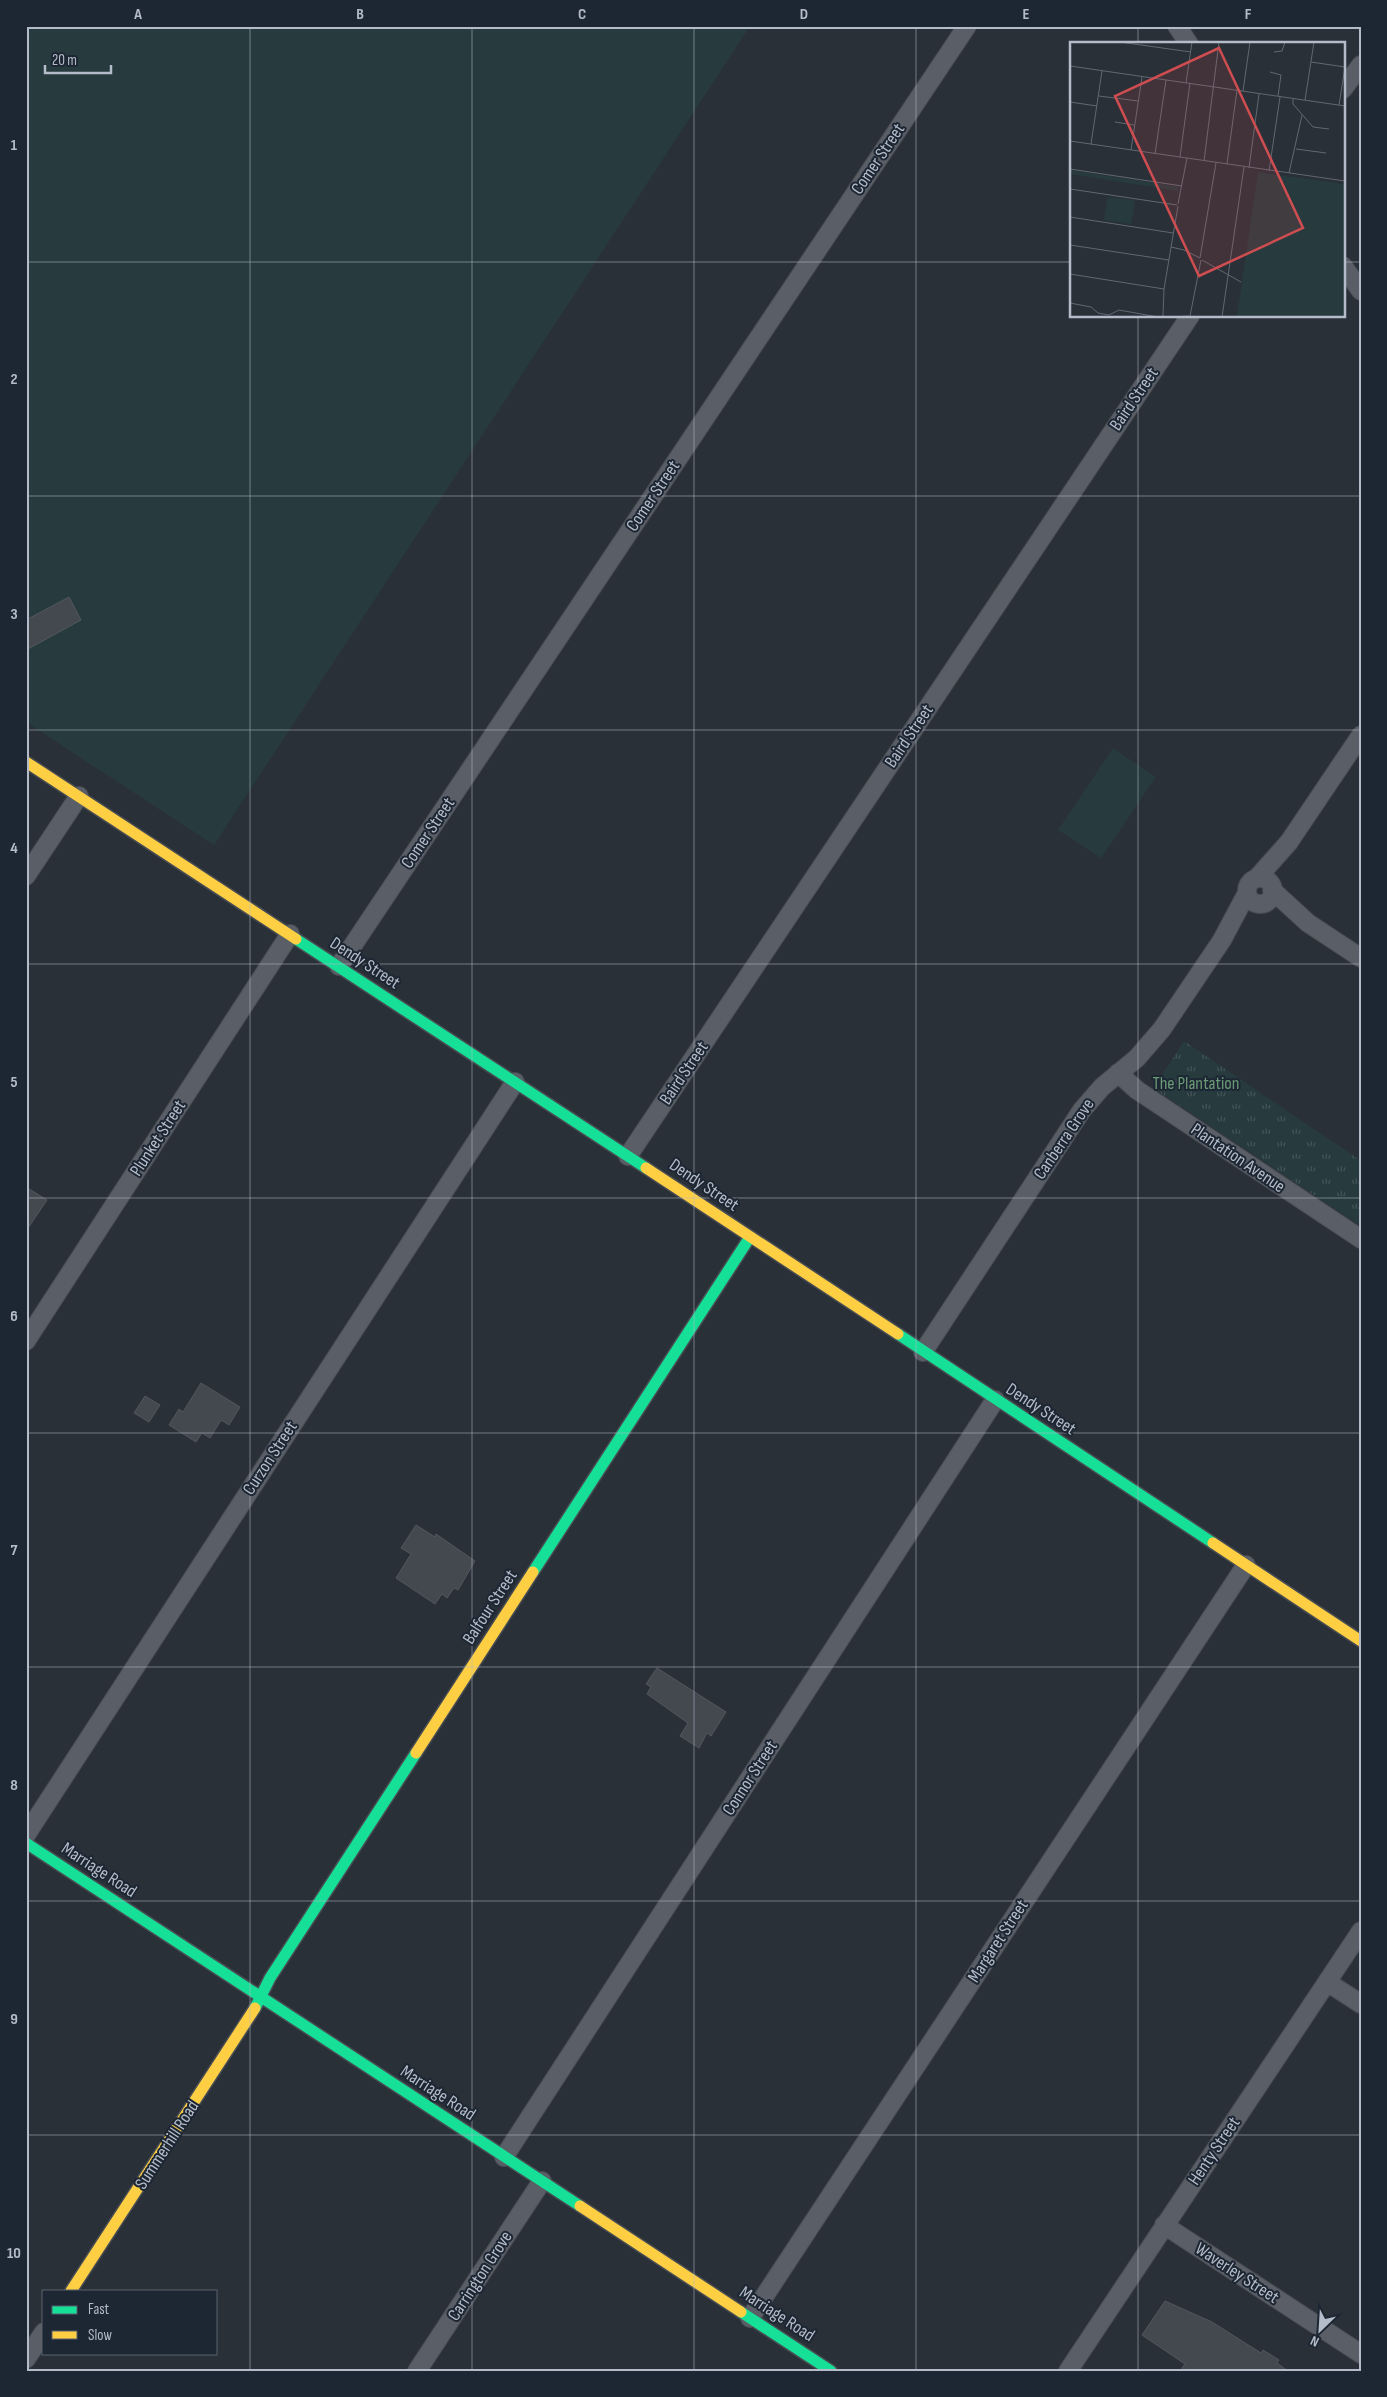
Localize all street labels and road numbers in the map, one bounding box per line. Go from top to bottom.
street label: Comer Street [847,119,910,198]
street label: Baird Street [1105,363,1163,435]
street label: Comer Street [622,456,685,535]
street label: Baird Street [880,700,938,772]
street label: Comer Street [397,793,460,872]
street label: Dendy Street [326,933,404,994]
street label: Baird Street [655,1037,713,1109]
street label: Canberra Grove [1029,1095,1099,1183]
street label: Plunket Street [126,1096,191,1180]
street label: Plantation Avenue [1187,1119,1289,1197]
street label: Dendy Street [665,1154,743,1216]
street label: Dendy Street [1002,1379,1080,1440]
street label: Curzon Street [238,1417,302,1499]
street label: Balfour Street [458,1566,522,1648]
street label: Connor Street [718,1736,782,1819]
street label: Marriage Road [57,1838,141,1902]
street label: Margaret Street [963,1895,1033,1986]
street label: Marriage Road [396,2061,480,2125]
street label: Summerhill Road [131,2097,203,2193]
street label: Henty Street [1184,2113,1245,2189]
street label: Carrington Grove [443,2227,517,2325]
street label: Waverley Street [1191,2238,1283,2308]
street label: Marriage Road [735,2282,819,2346]

